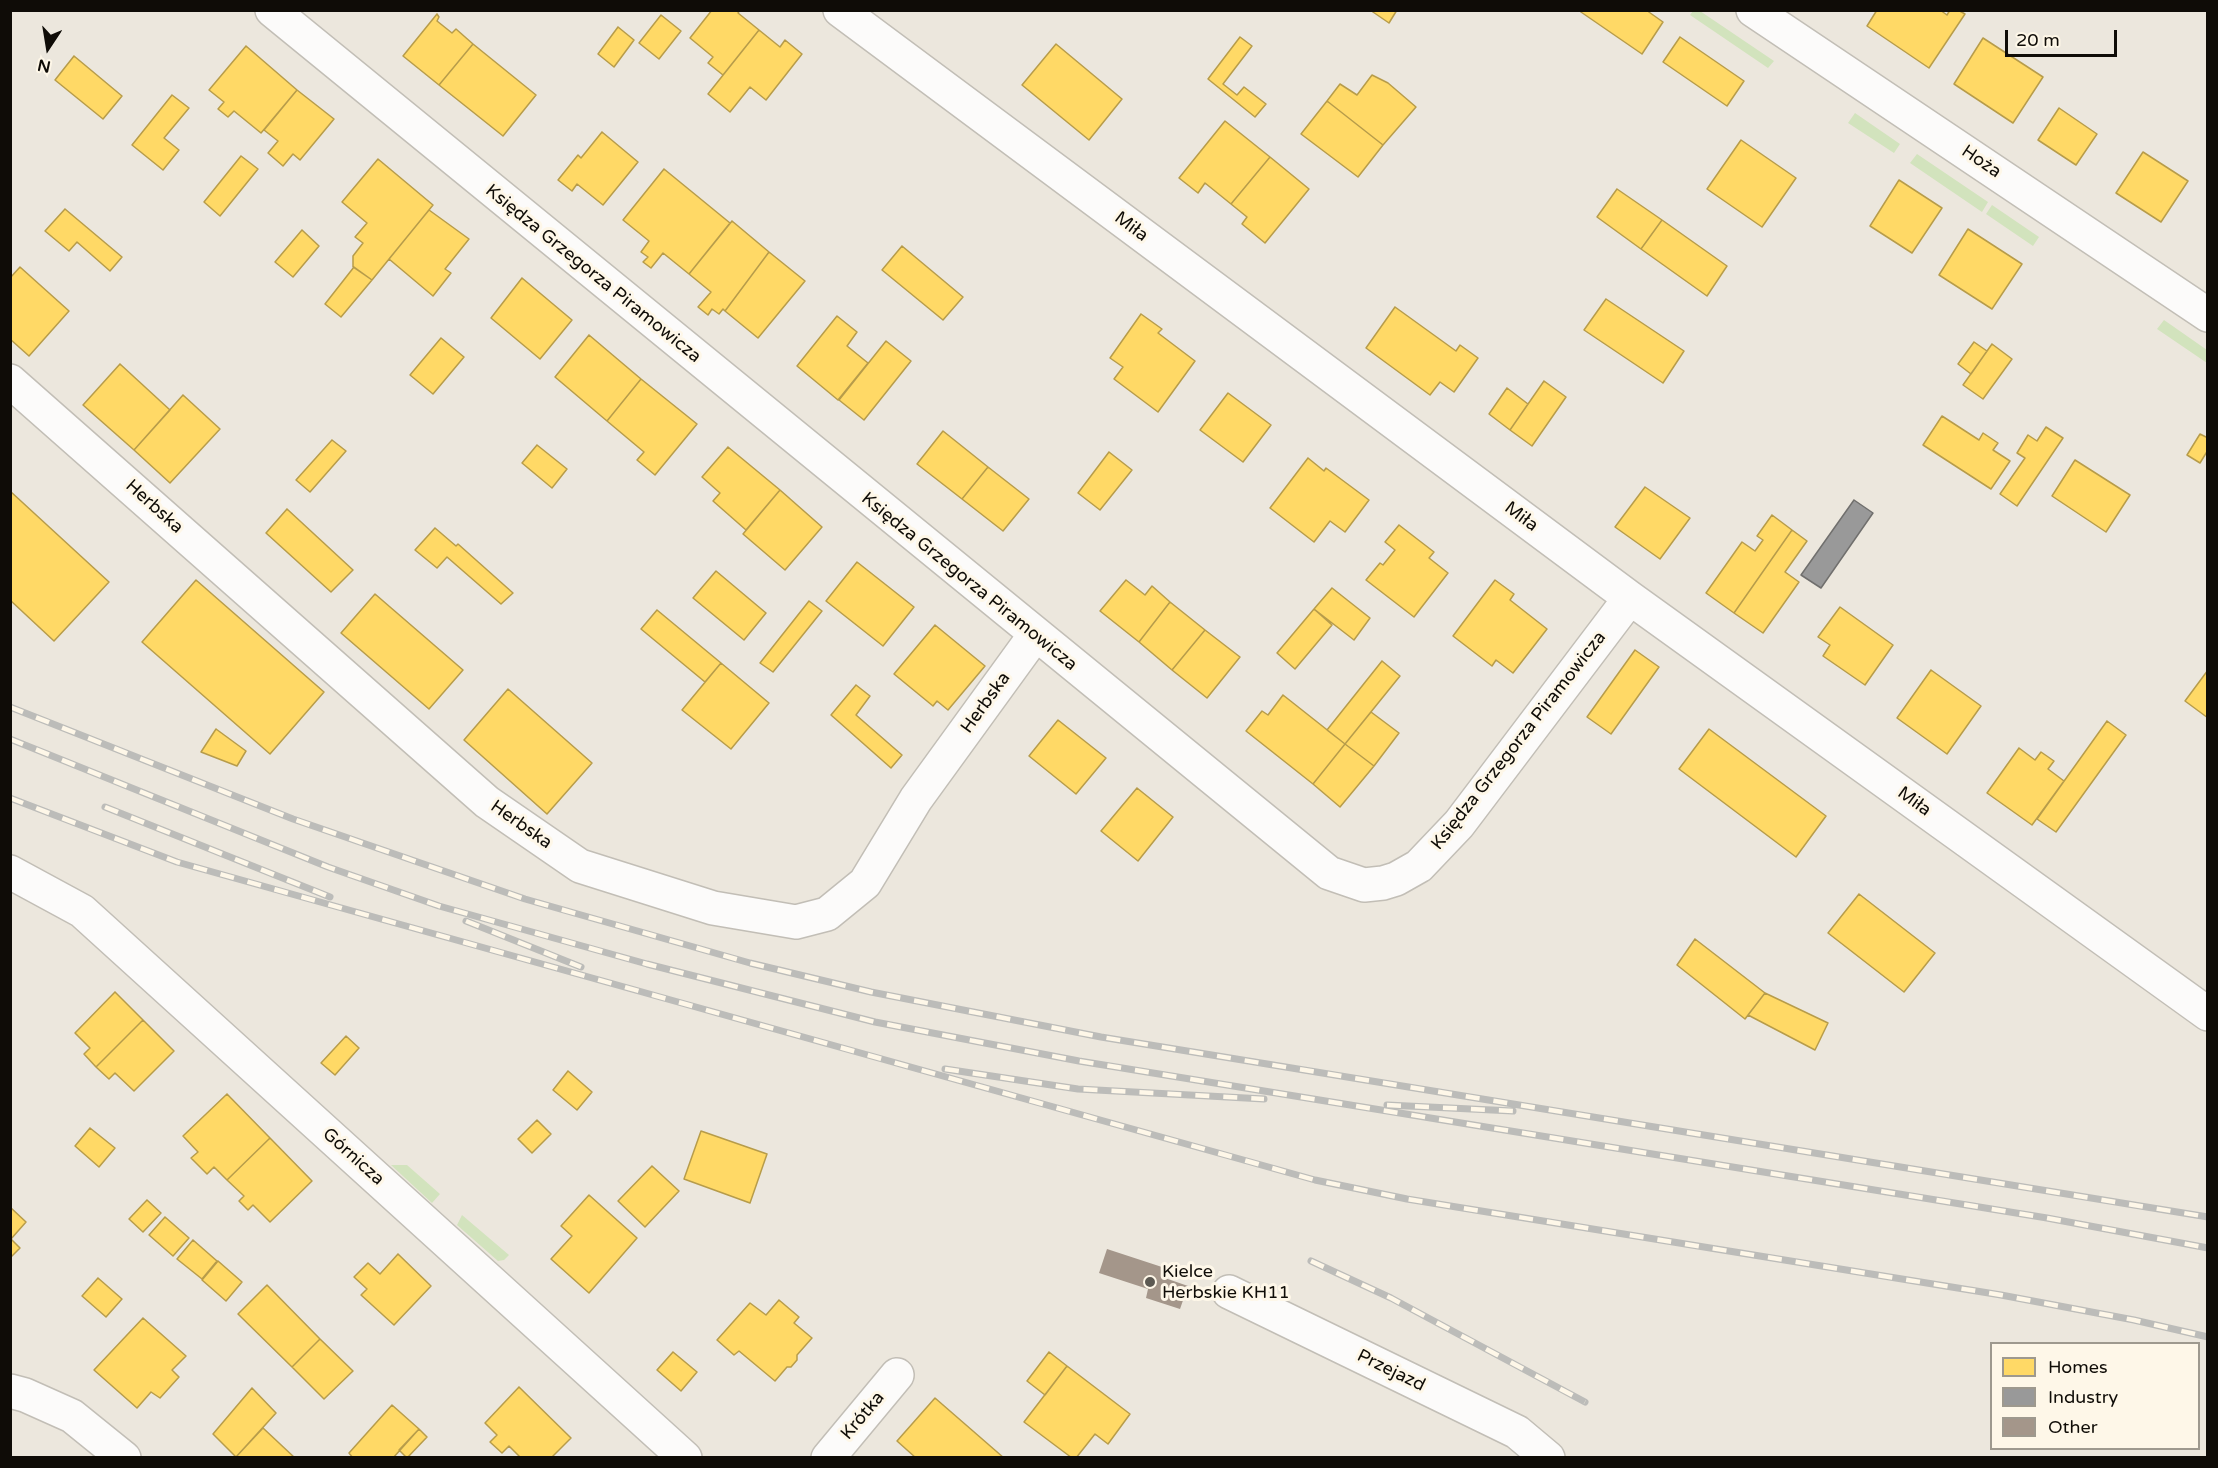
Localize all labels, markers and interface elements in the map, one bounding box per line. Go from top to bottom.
north arrow [18,18,78,78]
scale bar [2008,18,2120,56]
text: 20 m [2016,29,2060,51]
text: N [36,54,53,77]
street label: Hoża [1957,141,2005,183]
street label: Księdza Grzegorza Piramowicza [481,180,705,368]
street label: Miła [1110,207,1152,247]
street label: Herbska [121,475,187,539]
street label: Księdza Grzegorza Piramowicza [857,488,1081,676]
street label: Miła [1500,497,1542,537]
street label: Księdza Grzegorza Piramowicza [1427,627,1611,855]
street label: Herbska [957,668,1015,738]
street label: Miła [1893,783,1935,821]
street label: Herbska [486,796,556,854]
street label: Górnicza [318,1124,388,1190]
place label: Kielce Herbskie KH11 [1162,1261,1290,1304]
marker: Kielce Herbskie KH11 [1143,1275,1157,1289]
legend [1990,1342,2200,1450]
street label: Przejazd [1353,1345,1429,1397]
text: Homes [2048,1356,2108,1378]
text: Industry [2048,1386,2118,1408]
street label: Krótka [837,1388,889,1444]
text: Other [2048,1416,2098,1438]

